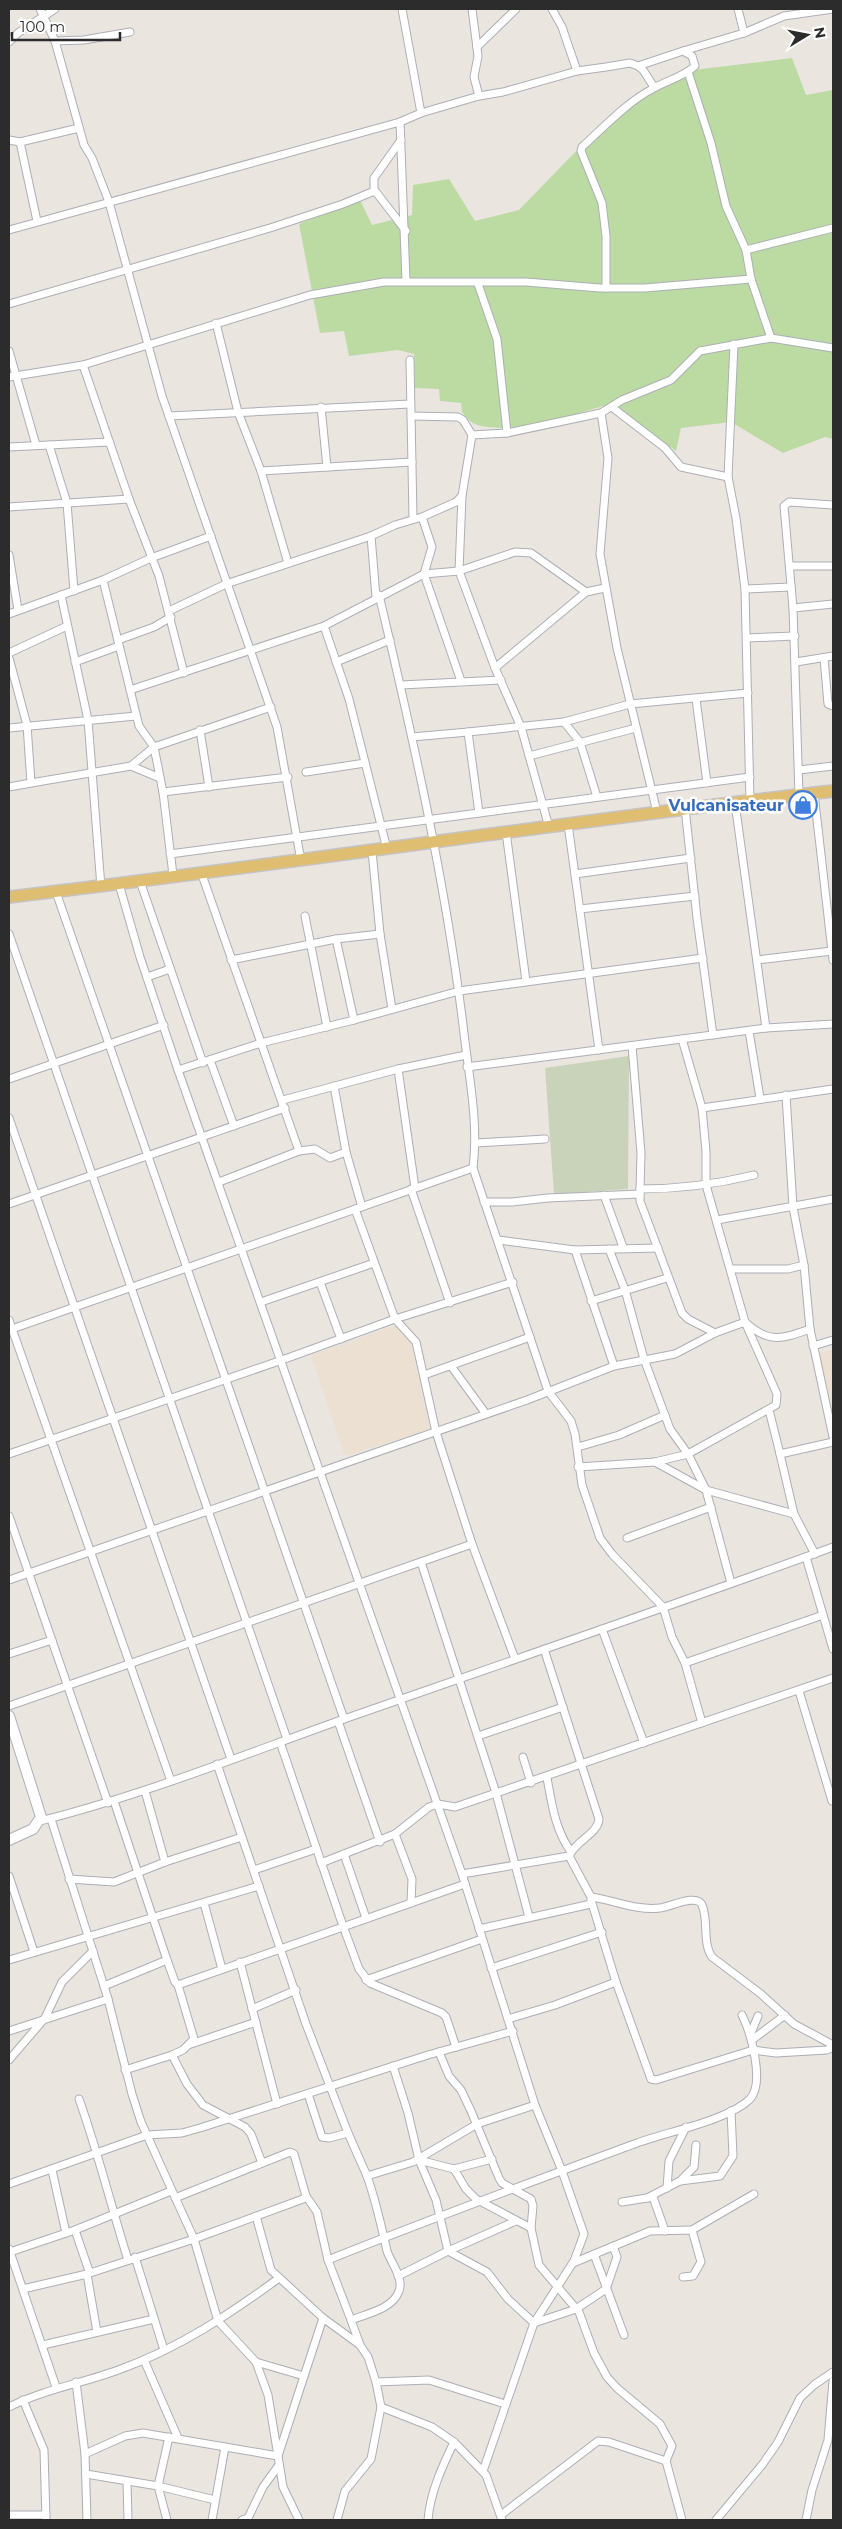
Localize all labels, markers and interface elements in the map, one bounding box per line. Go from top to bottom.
scale bar [12,10,120,42]
north arrow [782,10,832,60]
text: 100 m [20,17,65,36]
text: N [810,26,830,40]
shop icon: Vulcanisateur [788,790,818,820]
place label: Vulcanisateur [668,796,784,815]

